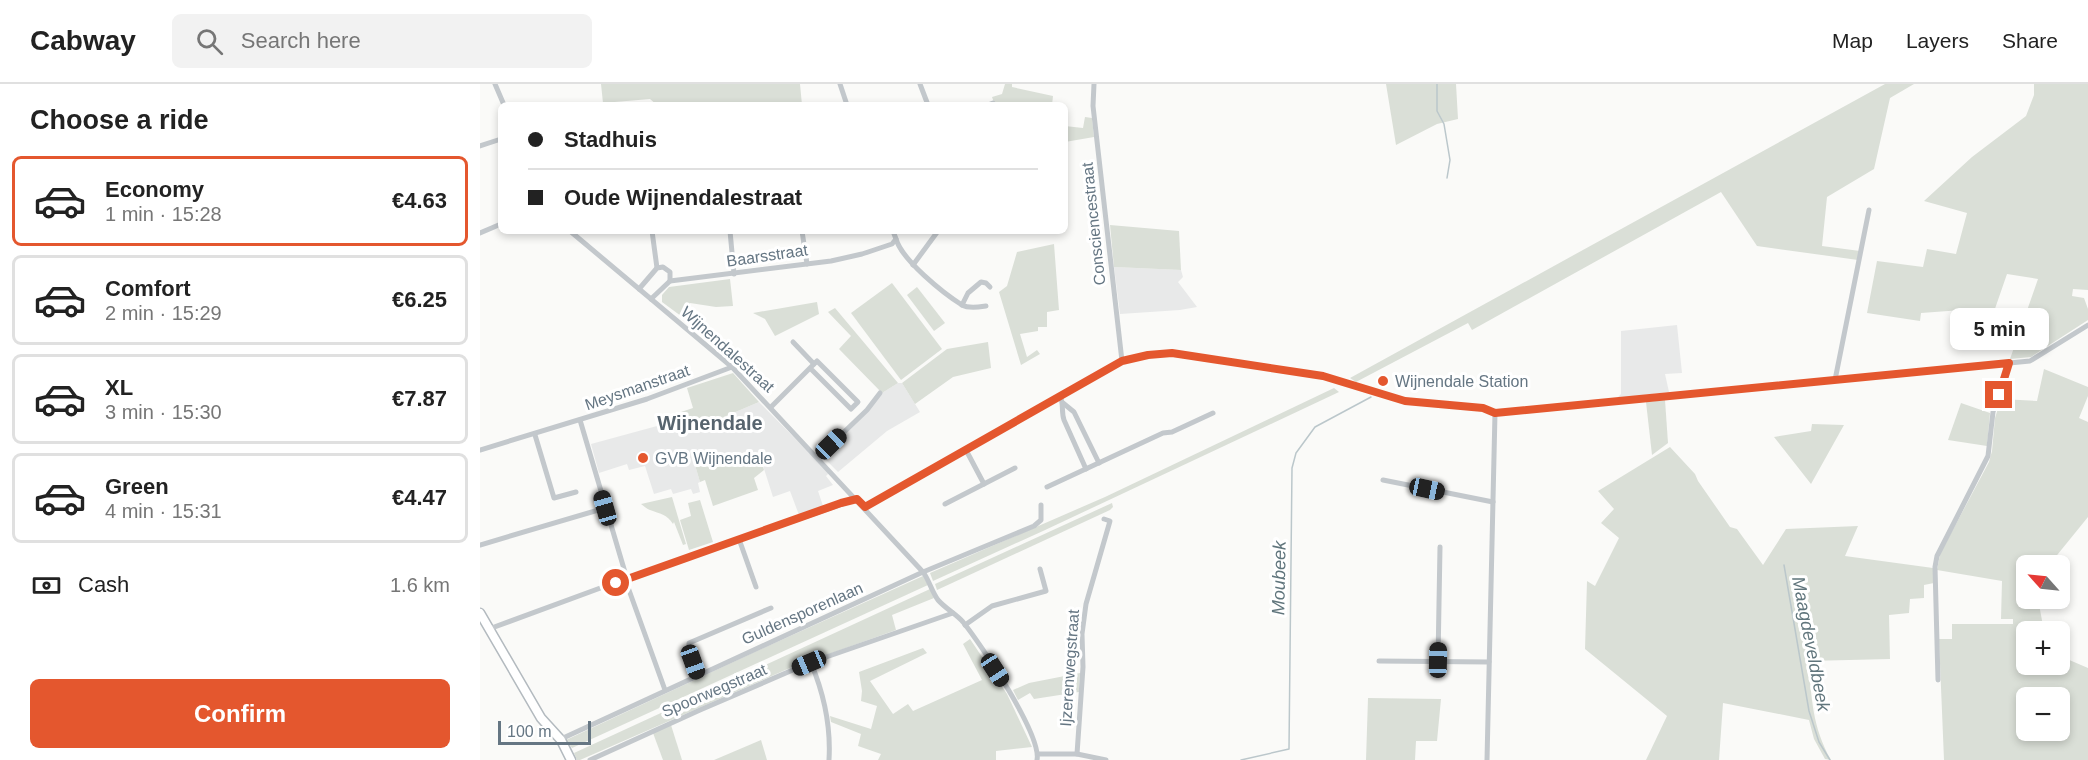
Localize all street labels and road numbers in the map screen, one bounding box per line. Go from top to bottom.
street label: Consciencestraat [1079,161,1108,286]
street label: Baarsstraat [725,241,809,270]
street label: Wijnendalestraat [678,303,778,396]
street label: Meysmanstraat [583,361,692,413]
street label: Guldensporenlaan [739,579,865,648]
street label: Ijzerenwegstraat [1057,608,1082,727]
street label: Spoorwegstraat [659,661,770,720]

